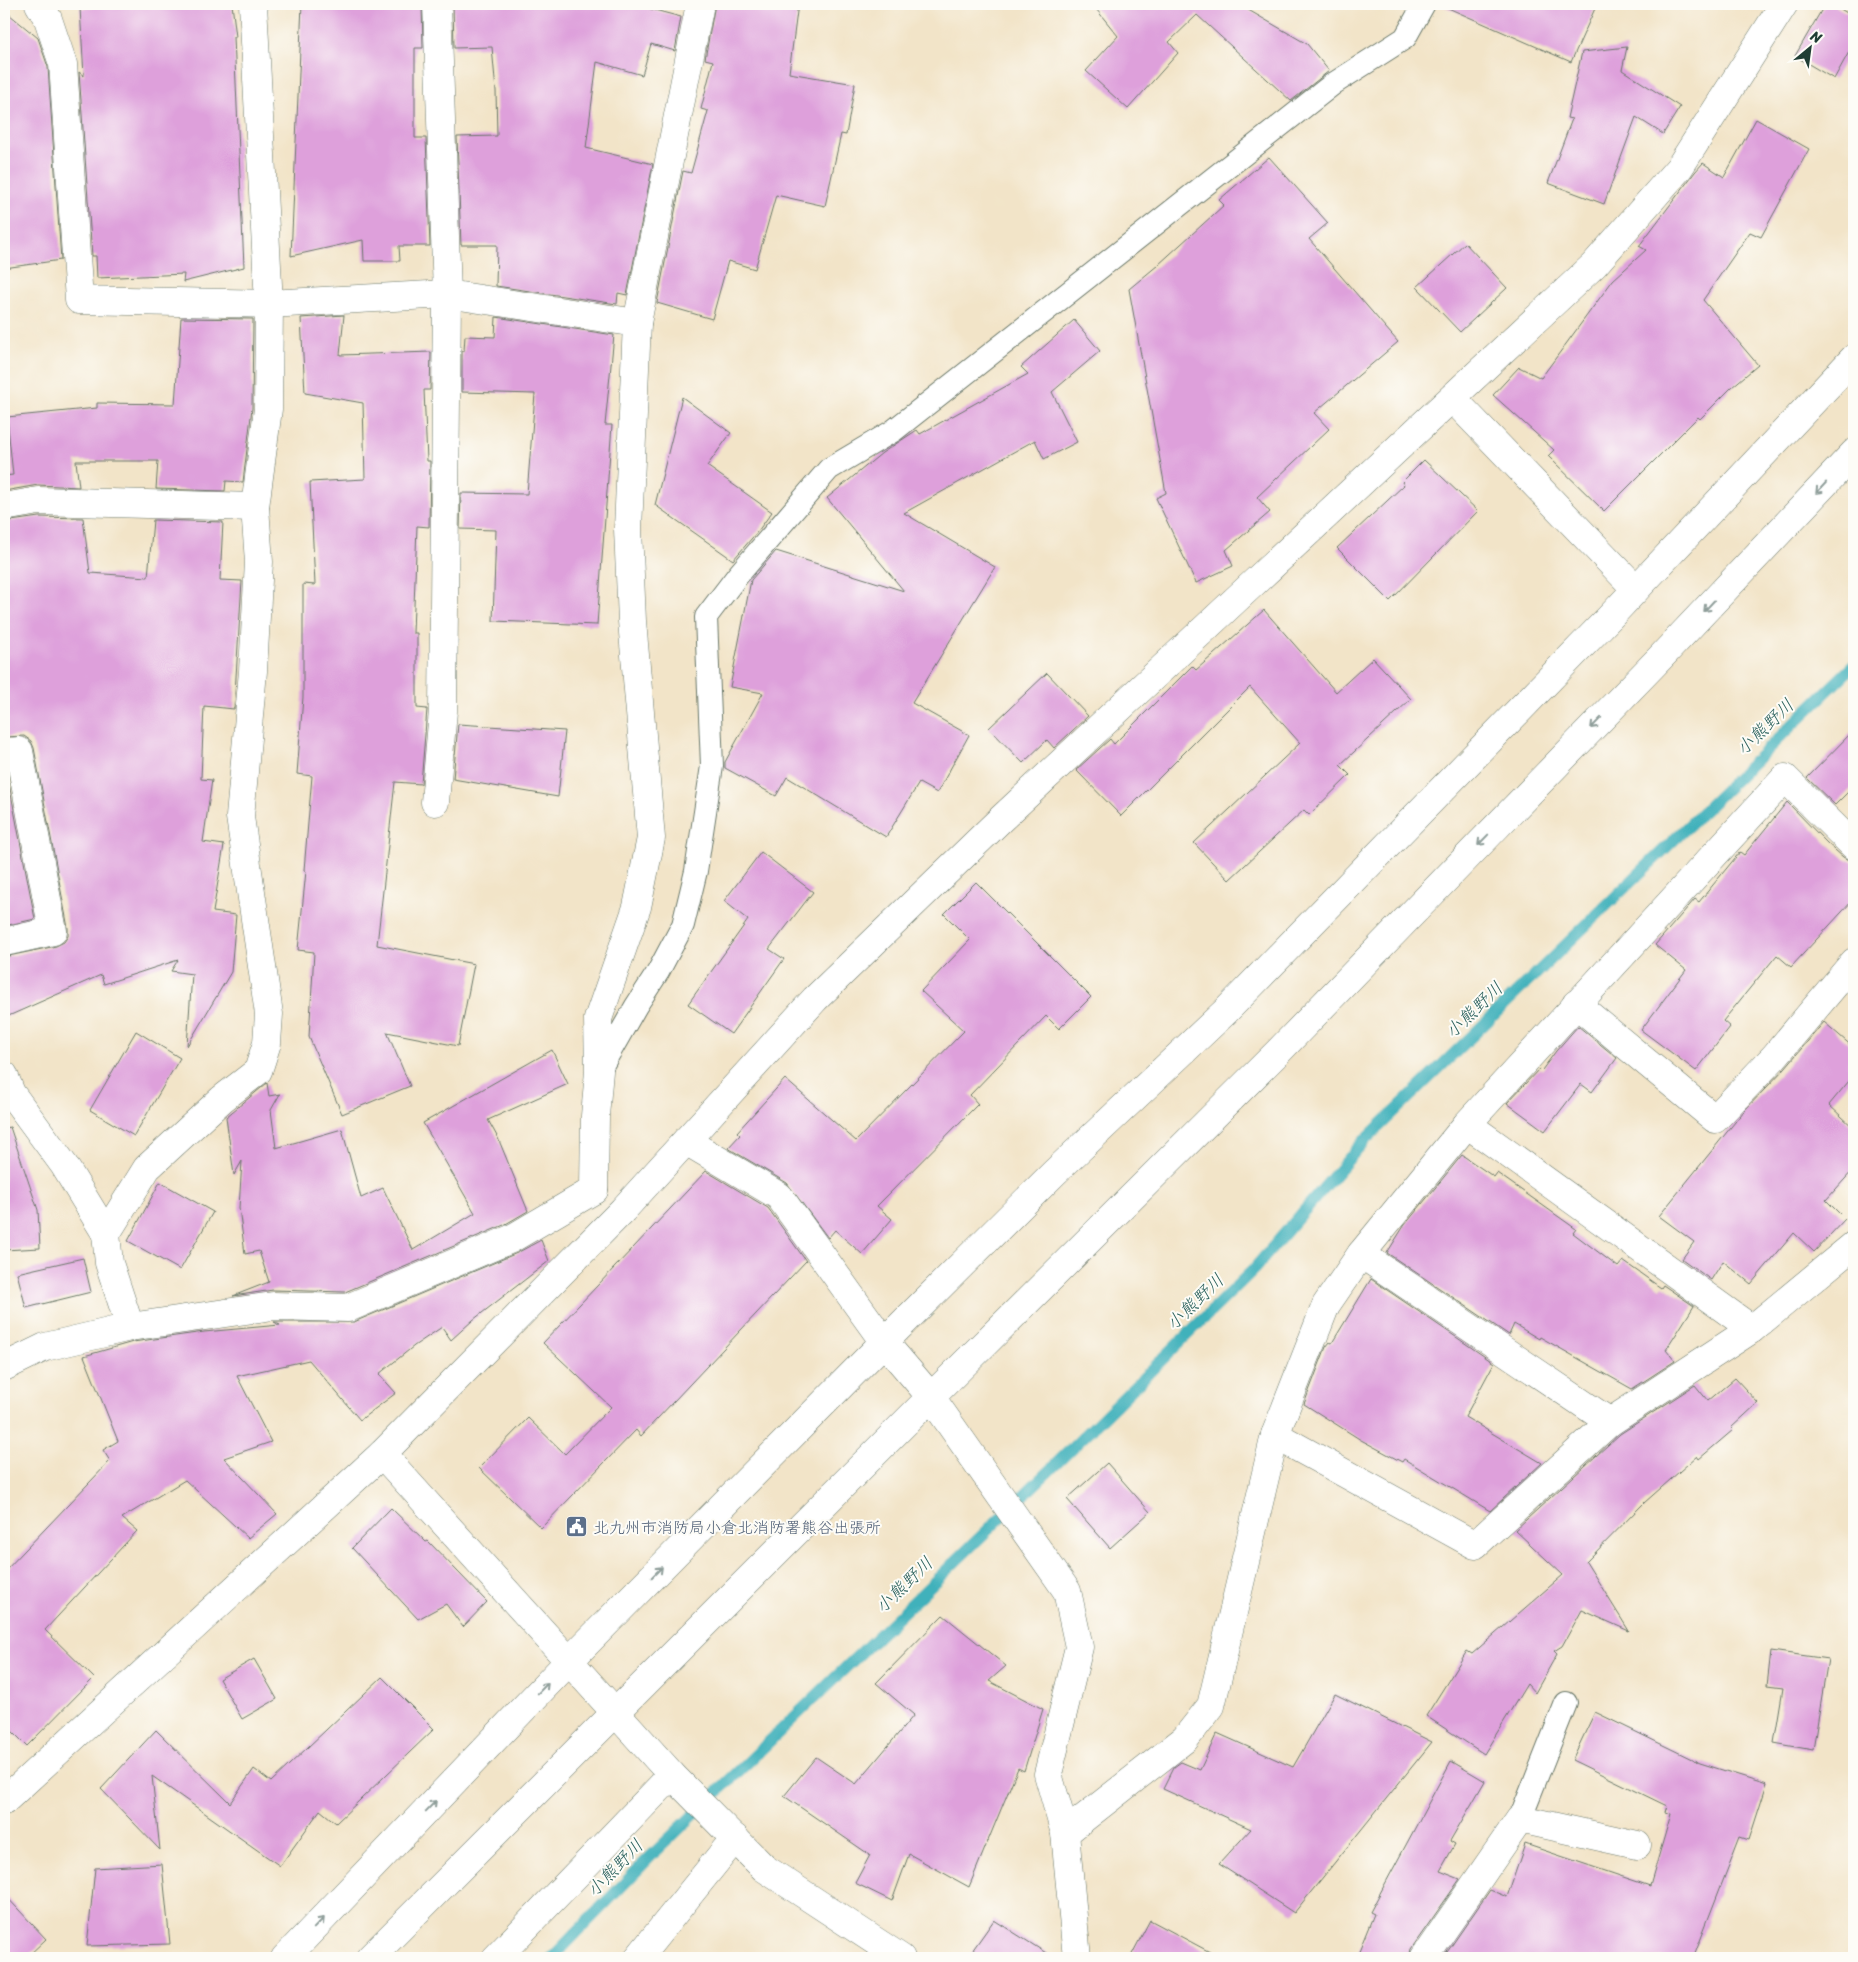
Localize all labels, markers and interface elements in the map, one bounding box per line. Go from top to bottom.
north arrow [1786,22,1836,72]
text: N [1805,23,1827,50]
one-way arrow [1815,482,1827,494]
one-way arrow [1703,600,1715,612]
water label: 小熊野川 [1728,690,1802,764]
one-way arrow [1591,717,1603,729]
one-way arrow [1477,834,1490,846]
water label: 小熊野川 [1437,973,1511,1047]
water label: 小熊野川 [1158,1265,1232,1339]
place label: 北九州市消防局小倉北消防署熊谷出張所 [593,1513,881,1542]
public building icon: 北九州市消防局小倉北消防署熊谷出張所 [565,1515,589,1539]
water label: 小熊野川 [867,1548,941,1622]
one-way arrow [651,1566,663,1578]
one-way arrow [537,1682,549,1694]
one-way arrow [425,1799,437,1812]
water label: 小熊野川 [578,1831,652,1905]
one-way arrow [313,1917,325,1929]

